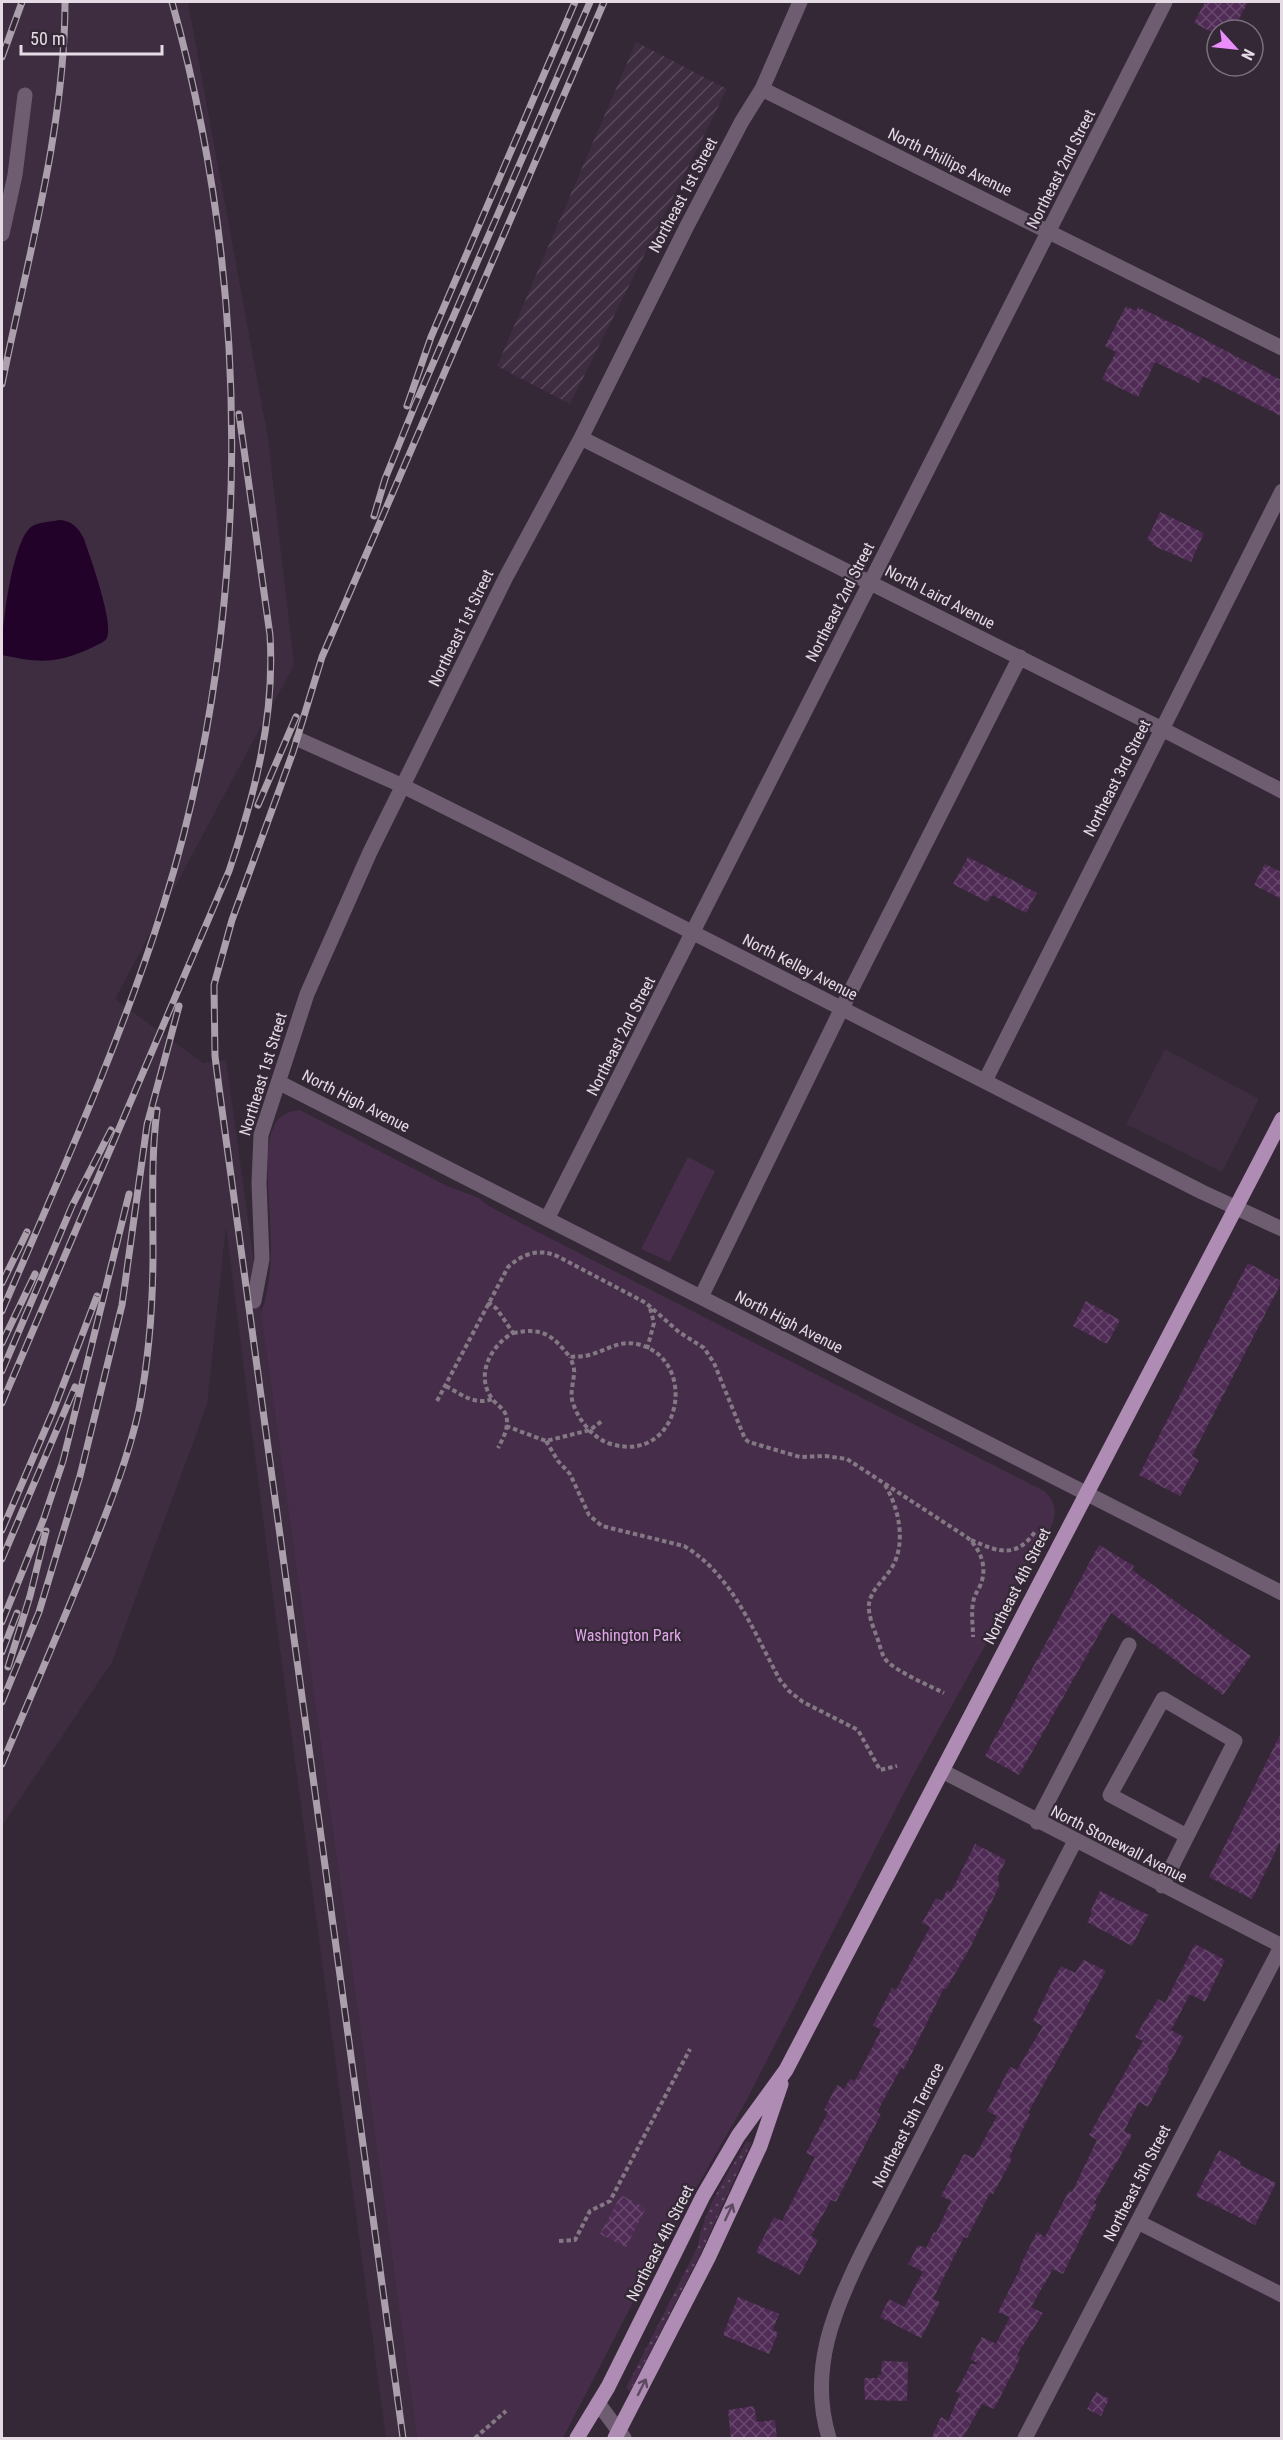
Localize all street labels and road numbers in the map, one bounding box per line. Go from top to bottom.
street label: Northeast 2nd Street [1023,106,1099,232]
street label: North Phillips Avenue [885,124,1015,200]
street label: Northeast 1st Street [645,134,721,256]
street label: Northeast 2nd Street [802,539,878,665]
street label: North Laird Avenue [882,561,998,633]
street label: Northeast 1st Street [424,566,498,690]
street label: Northeast 3rd Street [1079,716,1155,839]
street label: North Kelley Avenue [739,930,861,1004]
street label: Northeast 2nd Street [583,973,659,1099]
street label: Northeast 1st Street [235,1010,291,1138]
street label: North High Avenue [299,1066,413,1136]
street label: North High Avenue [732,1287,846,1357]
street label: Northeast 4th Street [979,1524,1055,1647]
street label: North Stonewall Avenue [1048,1801,1190,1887]
street label: Northeast 5th Terrace [868,2060,948,2190]
street label: Northeast 5th Street [1099,2121,1175,2244]
street label: Northeast 4th Street [622,2181,698,2304]

